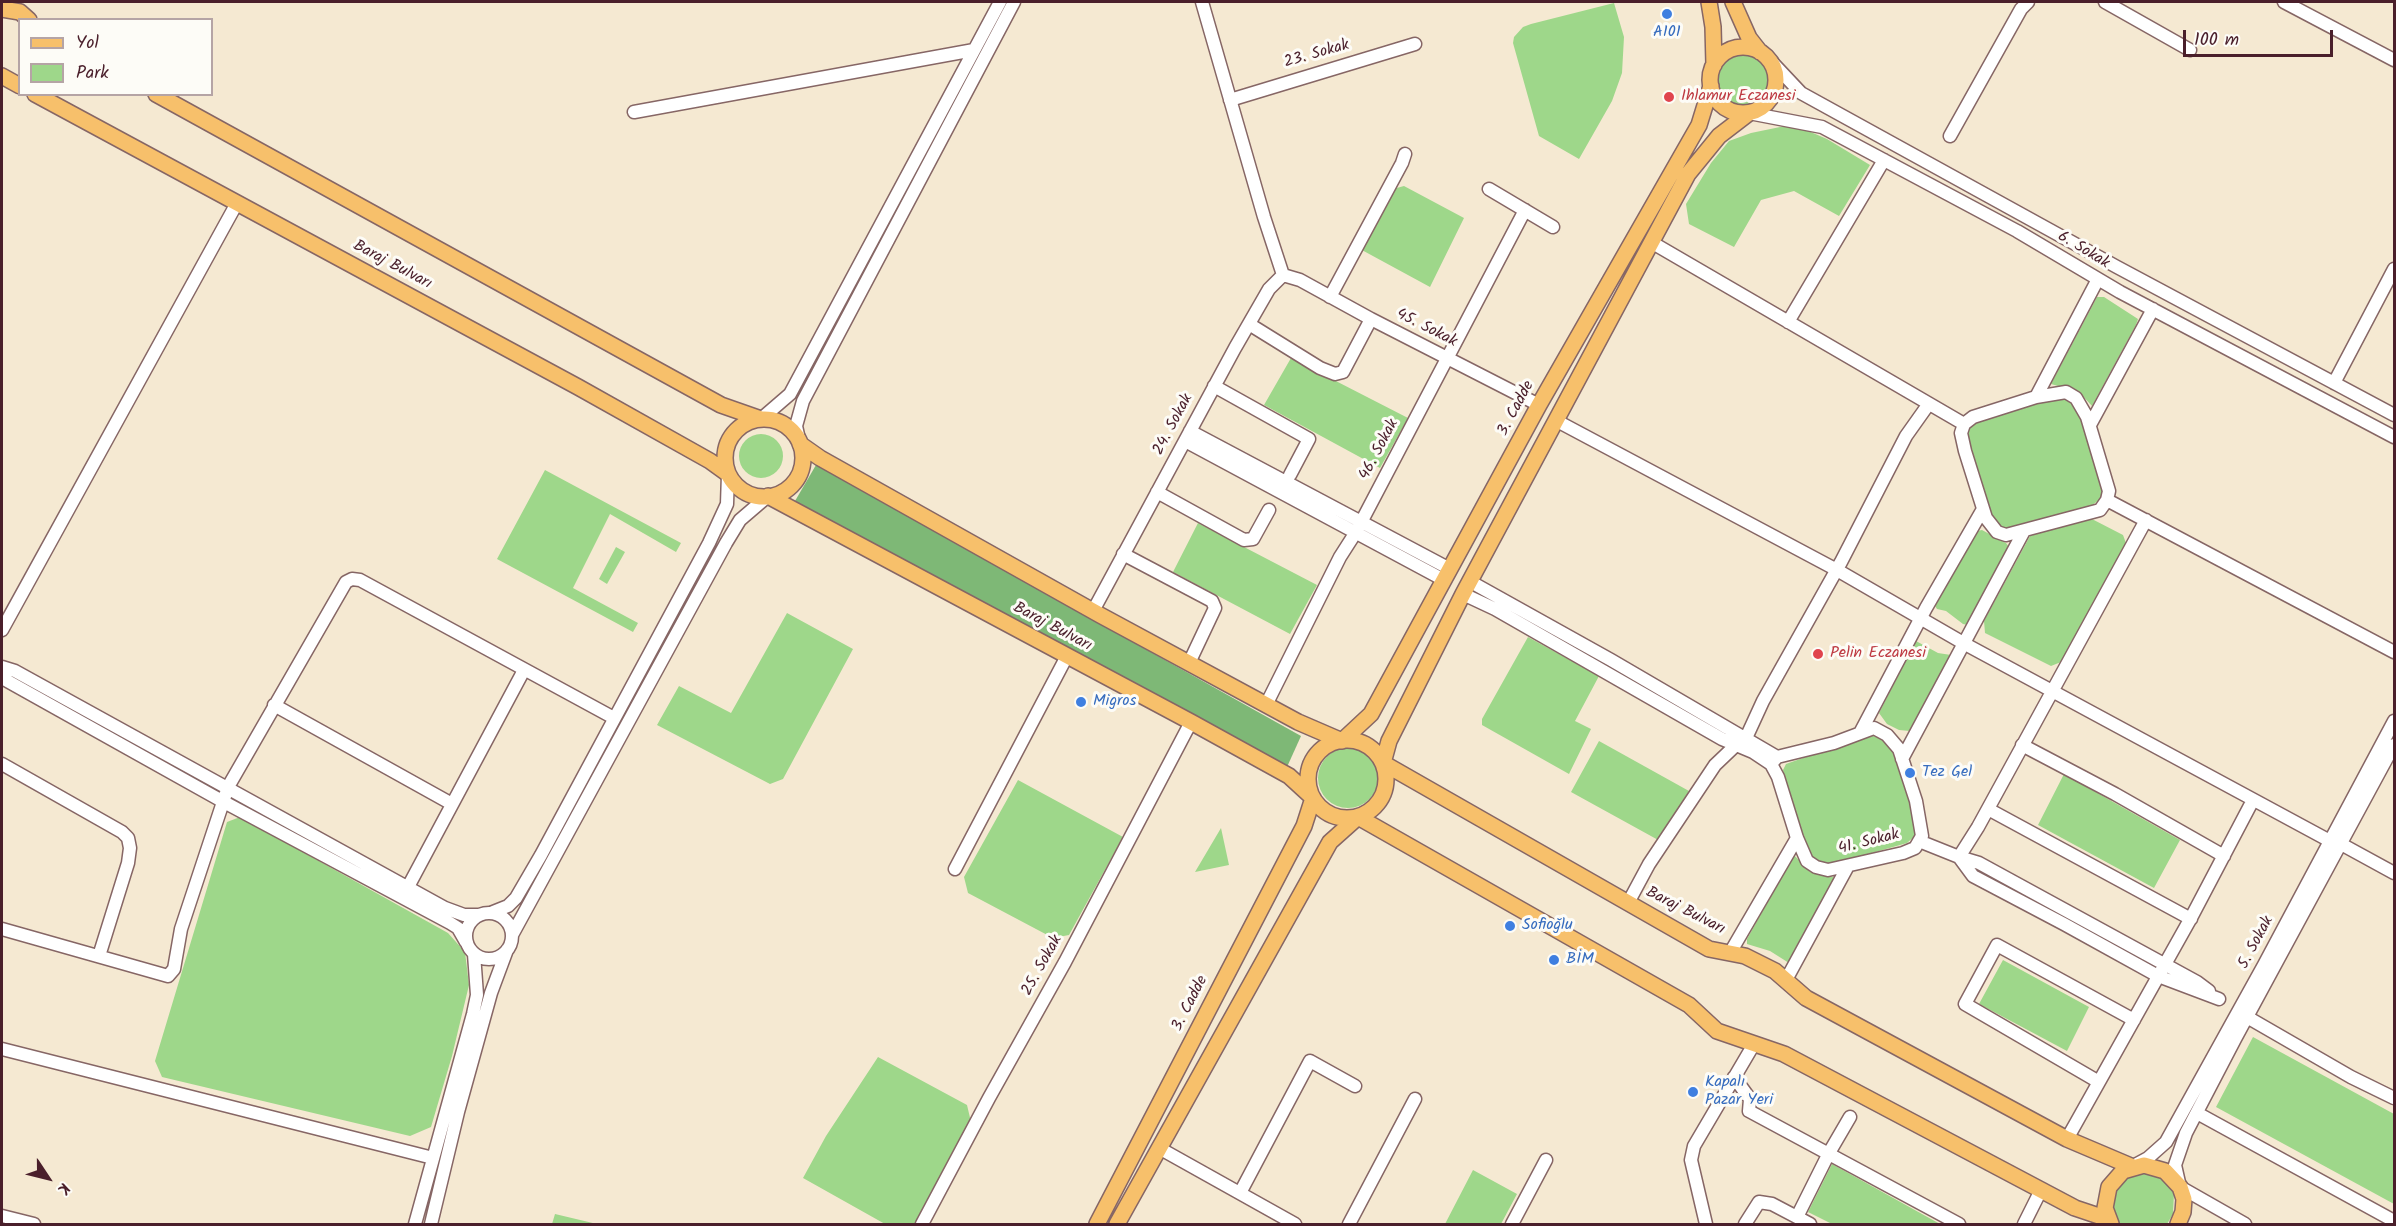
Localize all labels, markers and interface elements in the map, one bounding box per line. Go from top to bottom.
marker: A101 [1660,7,1674,21]
legend [18,18,213,96]
scale bar [2186,18,2336,56]
place label: A101 [1653,23,1681,43]
text: 100 m [2194,26,2239,55]
text: Yol [76,29,99,58]
street label: 23. Sokak [1282,37,1352,73]
text: Park [76,59,109,88]
place label: Ihlamur Eczanesi [1681,87,1795,107]
marker: Ihlamur Eczanesi [1662,90,1676,104]
street label: 6. Sokak [2053,228,2113,274]
street label: Baraj Bulvarı [349,237,435,295]
street label: 45. Sokak [1392,305,1460,353]
street label: 3. Cadde [1495,378,1539,440]
street label: 24. Sokak [1150,391,1198,459]
street label: 46. Sokak [1356,416,1404,484]
street label: Baraj Bulvarı [1009,599,1095,657]
place label: Pelin Eczanesi [1830,644,1926,664]
marker: Pelin Eczanesi [1811,647,1825,661]
place label: Migros [1093,692,1136,712]
marker: Migros [1074,695,1088,709]
place label: Tez Gel [1922,763,1972,783]
marker: Tez Gel [1903,766,1917,780]
street label: 41. Sokak [1836,826,1902,860]
street label: Baraj Bulvarı [1642,884,1728,940]
street label: 5. Sokak [2235,913,2279,973]
place label: Sofioğlu [1522,916,1573,936]
marker: Sofioğlu [1503,919,1517,933]
street label: 25. Sokak [1019,932,1067,1000]
place label: BİM [1566,950,1594,970]
marker: BİM [1547,953,1561,967]
street label: 3. Cadde [1169,973,1213,1035]
place label: Kapalı Pazar Yeri [1705,1073,1773,1111]
marker: Kapalı Pazar Yeri [1686,1085,1700,1099]
north arrow [18,1148,78,1208]
text: K [50,1177,76,1200]

